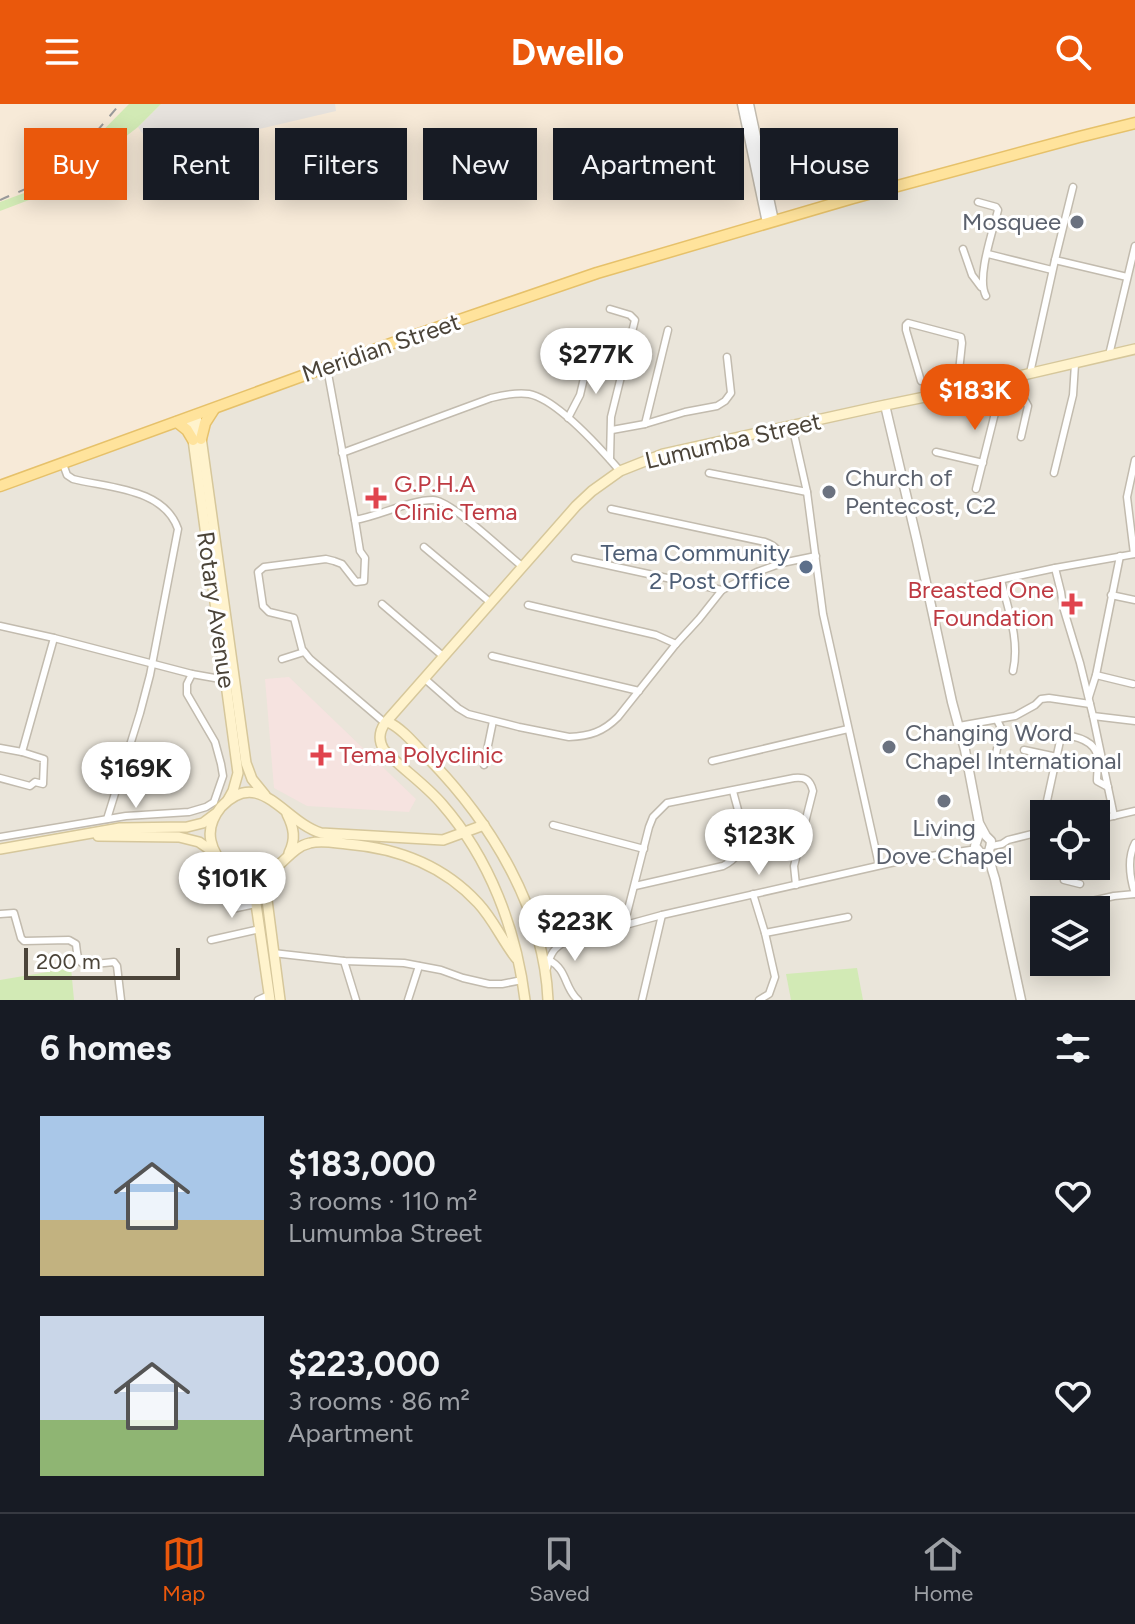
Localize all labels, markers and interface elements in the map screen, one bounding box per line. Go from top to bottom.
icon: menu [40,30,84,74]
icon: search [1051,30,1095,74]
text: Dwello [511,31,624,74]
chip: Buy [24,128,127,200]
chip: Rent [143,128,259,200]
chip: Filters [275,128,407,200]
chip: New [423,128,537,200]
chip: Apartment [553,128,744,200]
chip: House [760,128,898,200]
place label: Mosquee [962,207,1061,236]
marker: Mosquee [1068,213,1086,231]
street label: Meridian Street [298,307,464,388]
pin: $277K [540,328,652,396]
text: $277K [558,338,634,370]
pin: $183K [919,364,1031,432]
text: $183K [938,374,1012,406]
street label: Lumumba Street [642,406,824,475]
place label: Church of Pentecost, C2 [845,463,997,520]
place label: G.P.H.A Clinic Tema [394,469,518,526]
marker: Church of Pentecost, C2 [820,483,838,501]
marker: G.P.H.A Clinic Tema [365,487,387,509]
street label: Rotary Avenue [191,530,242,690]
place label: Tema Community 2 Post Office [600,538,790,595]
marker: Tema Community 2 Post Office [797,558,815,576]
place label: Breasted One Foundation [907,575,1054,632]
marker: Breasted One Foundation [1061,593,1083,615]
place label: Changing Word Chapel International [905,718,1122,775]
marker: Changing Word Chapel International [880,738,898,756]
place label: Tema Polyclinic [339,740,503,769]
pin: $169K [80,742,192,810]
marker: Tema Polyclinic [310,744,332,766]
text: $169K [100,752,172,784]
marker: Living Dove Chapel [935,792,953,810]
map controls [1030,800,1110,976]
button: locate [1030,800,1110,880]
pin: $123K [703,809,815,877]
place label: Living Dove Chapel [876,813,1012,870]
text: $123K [723,819,795,851]
pin: $101K [176,852,288,920]
text: $101K [197,862,267,894]
pin: $223K [519,895,631,963]
button: layers [1030,896,1110,976]
text: $223K [537,905,613,937]
scale bar [24,944,180,980]
text: 200 m [36,948,101,975]
icon: filters [1051,1026,1095,1070]
text: 6 homes [40,1028,171,1069]
text: $183,000 [288,1144,436,1185]
icon: home [104,1148,200,1244]
icon: heart [1051,1174,1095,1218]
text: 3 rooms · 110 m² [288,1185,477,1217]
text: Lumumba Street [288,1217,483,1249]
text: $223,000 [288,1344,440,1385]
icon: home [104,1348,200,1444]
icon: heart [1051,1374,1095,1418]
text: 3 rooms · 86 m² [288,1385,470,1417]
text: Apartment [288,1417,414,1449]
tab: Map [162,1532,206,1607]
tab: Saved [529,1532,590,1607]
tab: Home [913,1532,973,1607]

